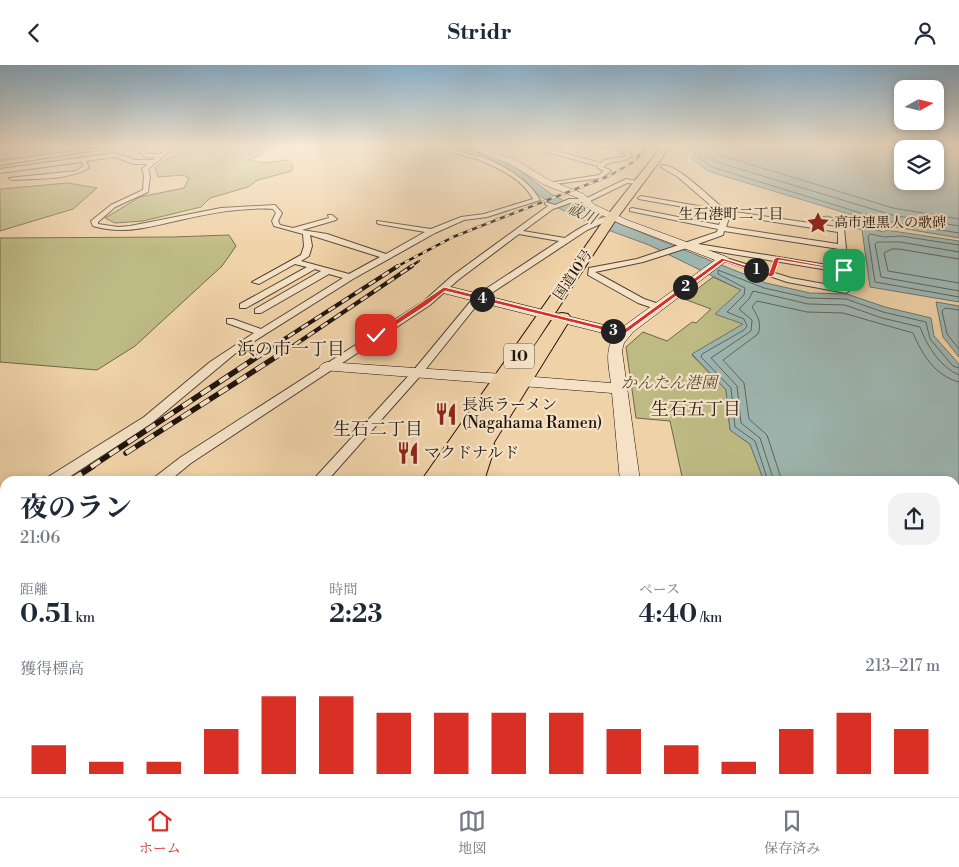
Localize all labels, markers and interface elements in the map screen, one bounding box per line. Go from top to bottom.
icon: back [20,19,48,47]
text: Stridr [447,19,512,46]
icon: person [911,19,939,47]
north arrow [894,80,944,130]
map controls [894,80,944,190]
button: layers [894,140,944,190]
water label: 祓川 [564,199,601,230]
district label: 生石港町二丁目 [678,205,784,224]
place icon: 高市連黒人の歌碑 [805,210,831,236]
place label: 高市連黒人の歌碑 [834,214,946,232]
street label: 国道10号 [550,246,596,304]
pin [823,249,865,291]
icon: arrive [830,256,858,284]
pin: 1 [744,257,768,283]
text: 1 [753,261,760,279]
pin: 2 [672,275,698,299]
text: 2 [681,278,690,296]
pin: 4 [470,287,494,311]
text: 4 [478,290,487,308]
pin [355,314,397,356]
pin: 3 [600,319,626,343]
icon: check [362,321,390,349]
text: 3 [609,322,618,340]
district label: 浜の市一丁目 [237,338,345,361]
road number: 10 [504,343,534,369]
park label: かんたん港園 [621,373,720,393]
place label: 長浜ラーメン (Nagahama Ramen) [462,395,602,433]
district label: 生石五丁目 [651,398,741,421]
restaurant icon: 長浜ラーメン (Nagahama Ramen) [433,401,459,427]
district label: 生石二丁目 [333,418,423,441]
restaurant icon: マクドナルド [395,440,421,466]
place label: マクドナルド [424,443,519,463]
text: 夜のラン [20,491,132,526]
button: share [888,493,940,545]
text: 21:06 [20,528,60,548]
text: 距離 [20,581,48,599]
text: 時間 [329,581,357,599]
text: ペース [639,581,680,599]
text: 0.51 [20,599,73,630]
text: 2:23 [329,599,382,630]
text: 4:40 [639,599,697,630]
text: km [73,609,95,627]
text: /km [697,609,722,627]
text: 213–217 m [866,656,940,676]
text: 獲得標高 [20,659,84,679]
tab: ホーム [139,807,181,858]
tab: 地図 [458,807,486,858]
tab: 保存済み [764,807,820,858]

